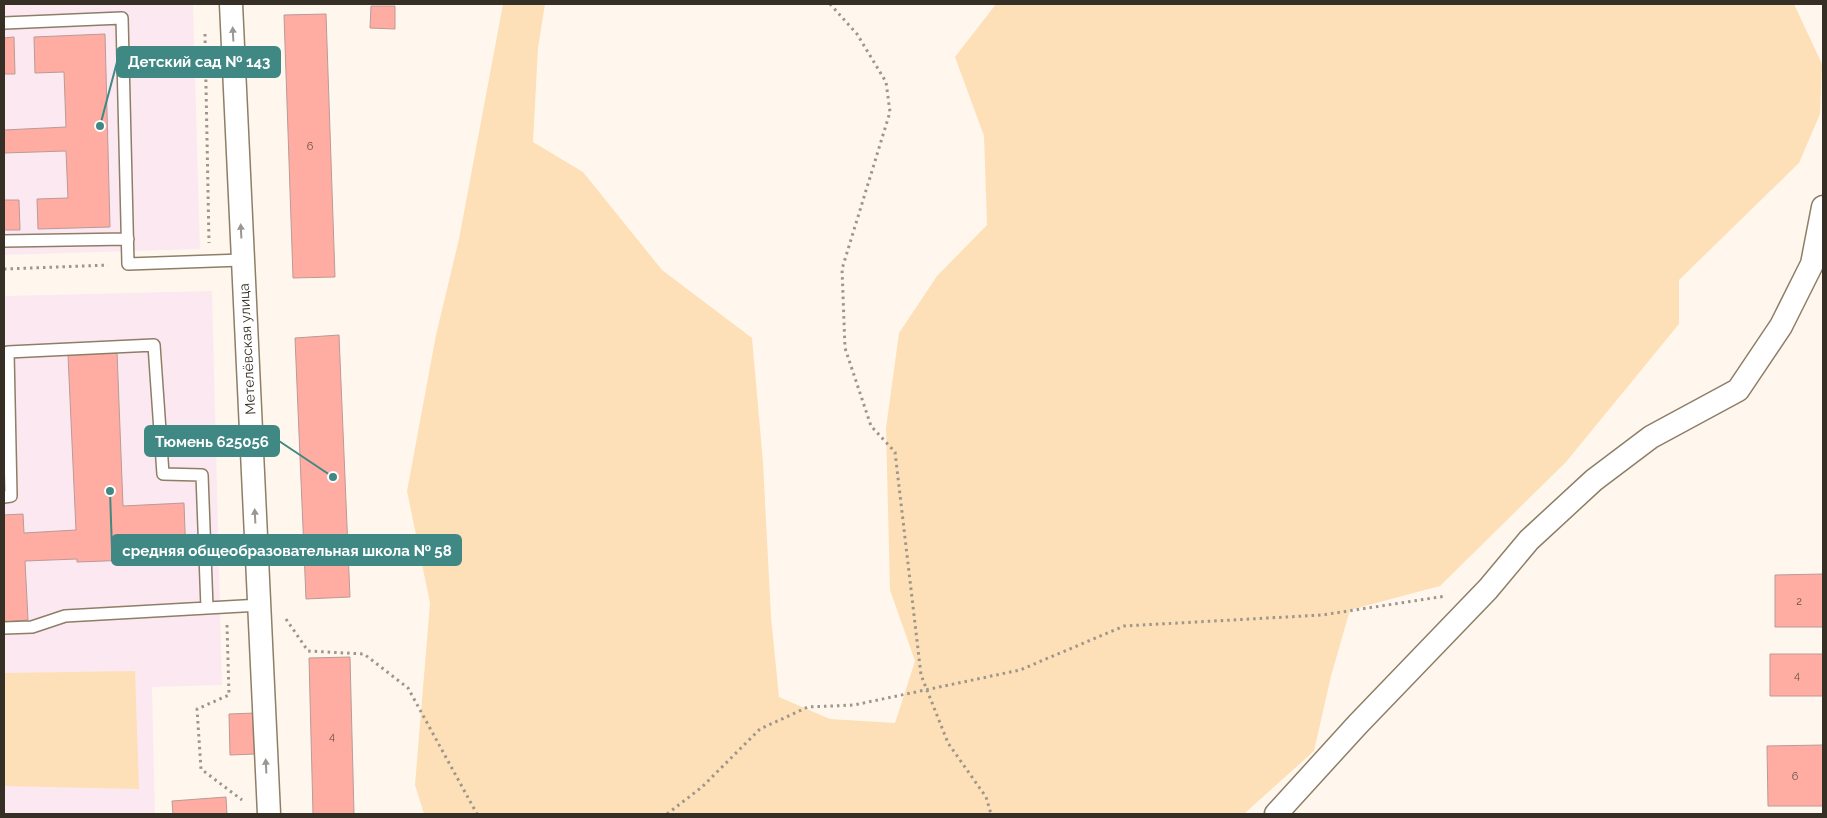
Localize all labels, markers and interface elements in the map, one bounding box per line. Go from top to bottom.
one-way arrow [228,26,236,42]
callout: Детский сад № 143 [117,47,280,77]
text: Детский сад № 143 [128,53,270,71]
house number: 6 [307,140,314,153]
one-way arrow [237,223,245,239]
street label: Метелёвская улица [236,283,258,415]
callout: Тюмень 625056 [145,426,279,456]
text: Тюмень 625056 [155,433,269,451]
one-way arrow [251,508,259,524]
callout: средняя общеобразовательная школа № 58 [112,535,461,565]
text: средняя общеобразовательная школа № 58 [122,542,452,560]
house number: 2 [1796,595,1802,608]
house number: 4 [1794,669,1800,682]
house number: 4 [329,730,335,743]
one-way arrow [262,757,270,773]
house number: 6 [1792,770,1799,783]

